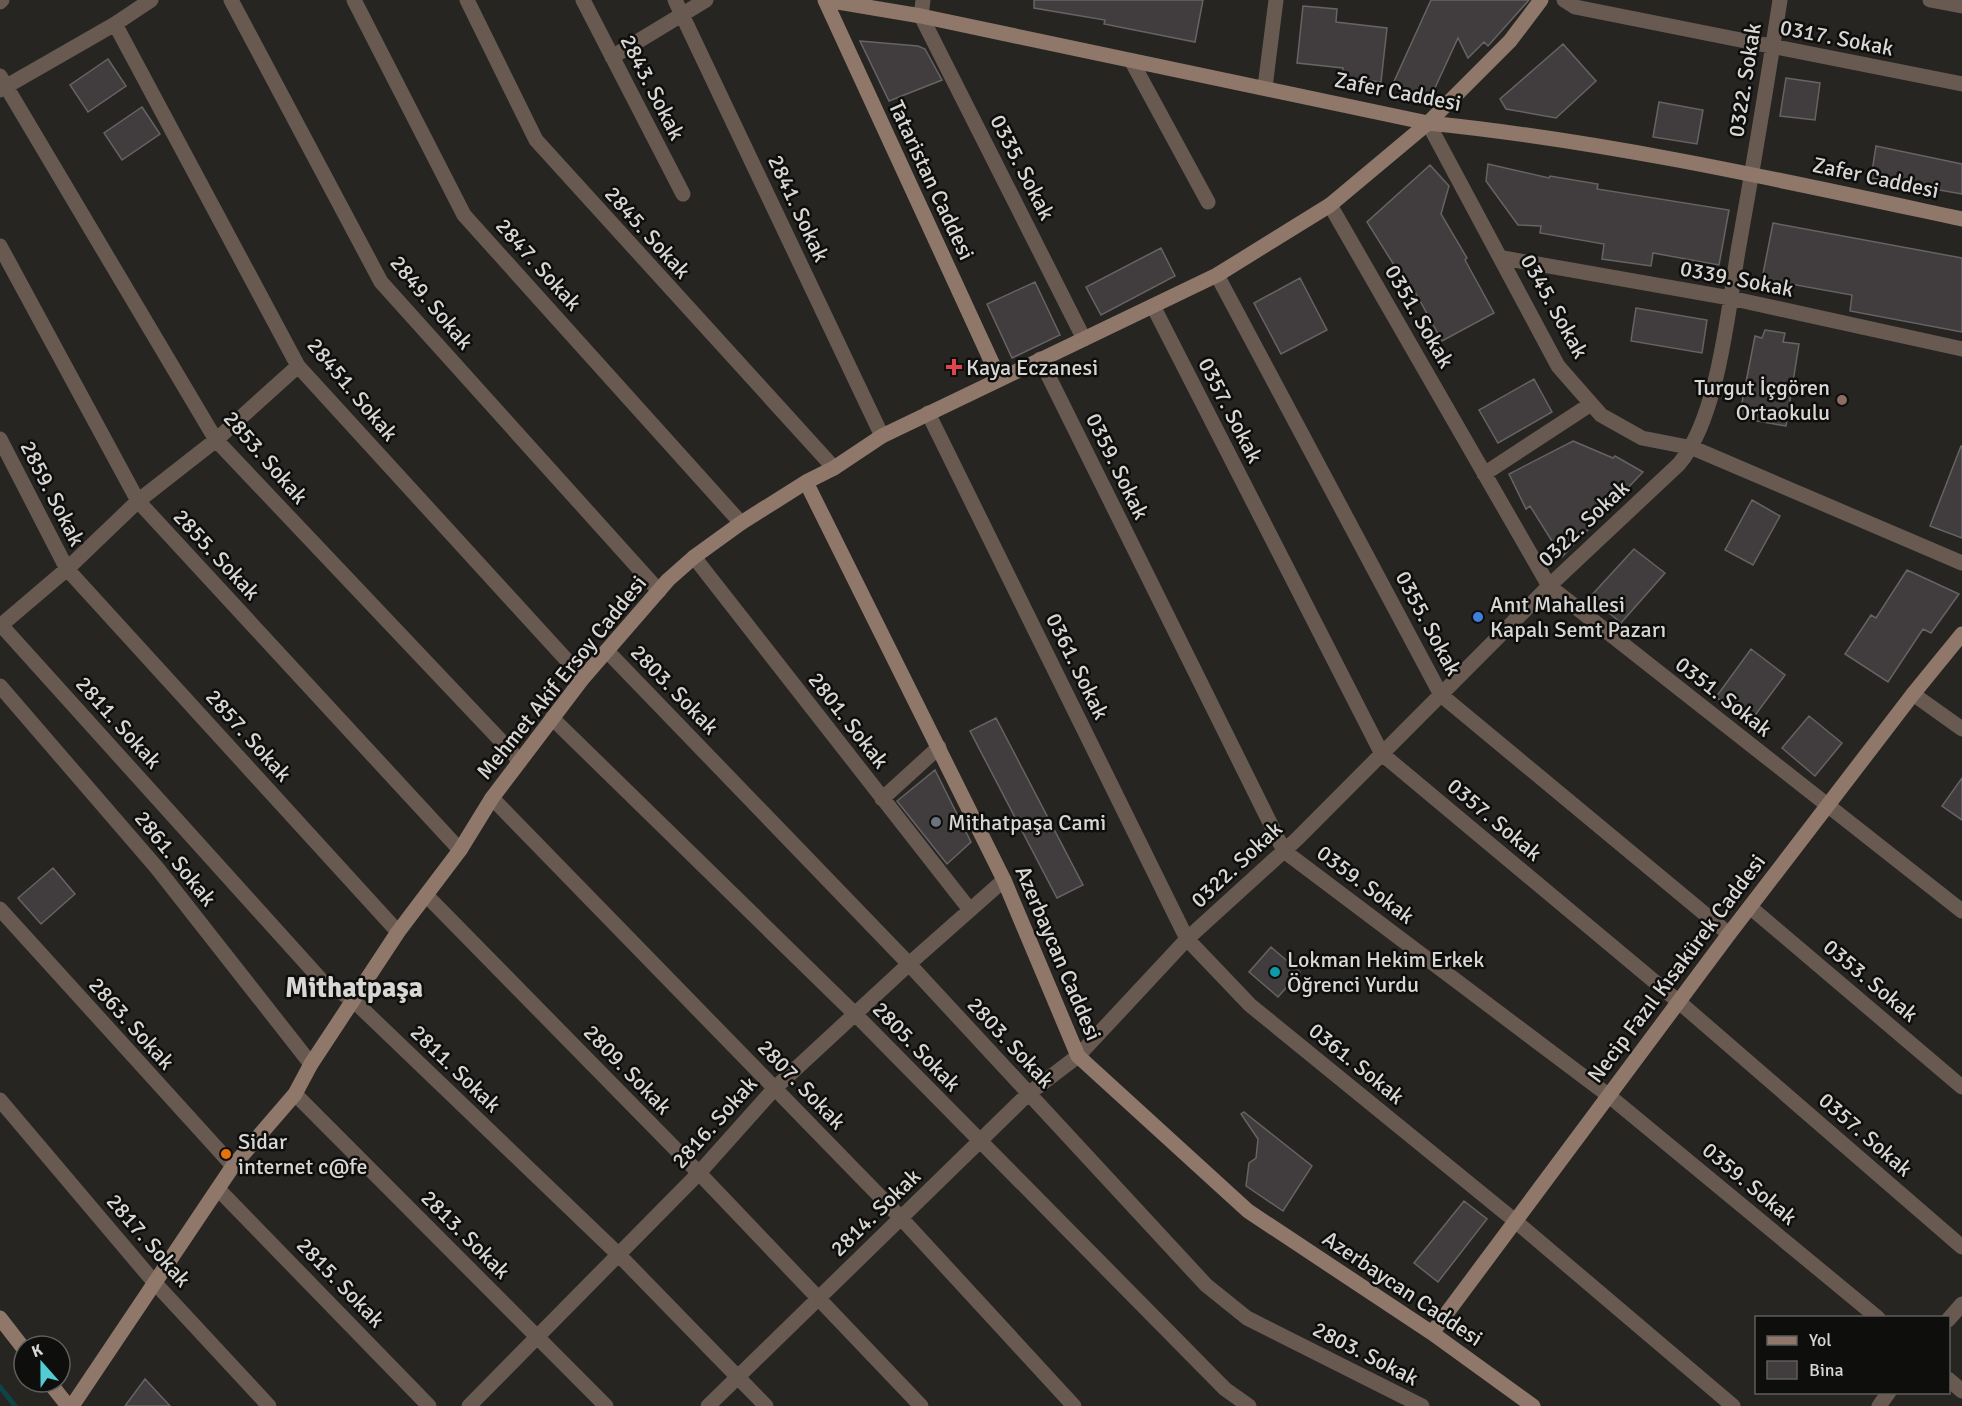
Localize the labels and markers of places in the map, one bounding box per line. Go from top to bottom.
place label: Kaya Eczanesi [966,354,1098,381]
marker: Kaya Eczanesi [947,360,961,374]
place label: Turgut İçgören Ortaokulu [1694,374,1830,426]
marker: Turgut İçgören Ortaokulu [1835,393,1849,407]
place label: Anıt Mahallesi Kapalı Semt Pazarı [1490,591,1666,643]
marker: Anıt Mahallesi Kapalı Semt Pazarı [1471,610,1485,624]
place label: Mithatpaşa Cami [948,809,1106,836]
marker: Mithatpaşa Cami [929,815,943,829]
place label: Lokman Hekim Erkek Öğrenci Yurdu [1287,946,1484,998]
marker: Lokman Hekim Erkek Öğrenci Yurdu [1268,965,1282,979]
place label: Sidar internet c@fe [238,1128,368,1180]
marker: Sidar internet c@fe [219,1147,233,1161]

